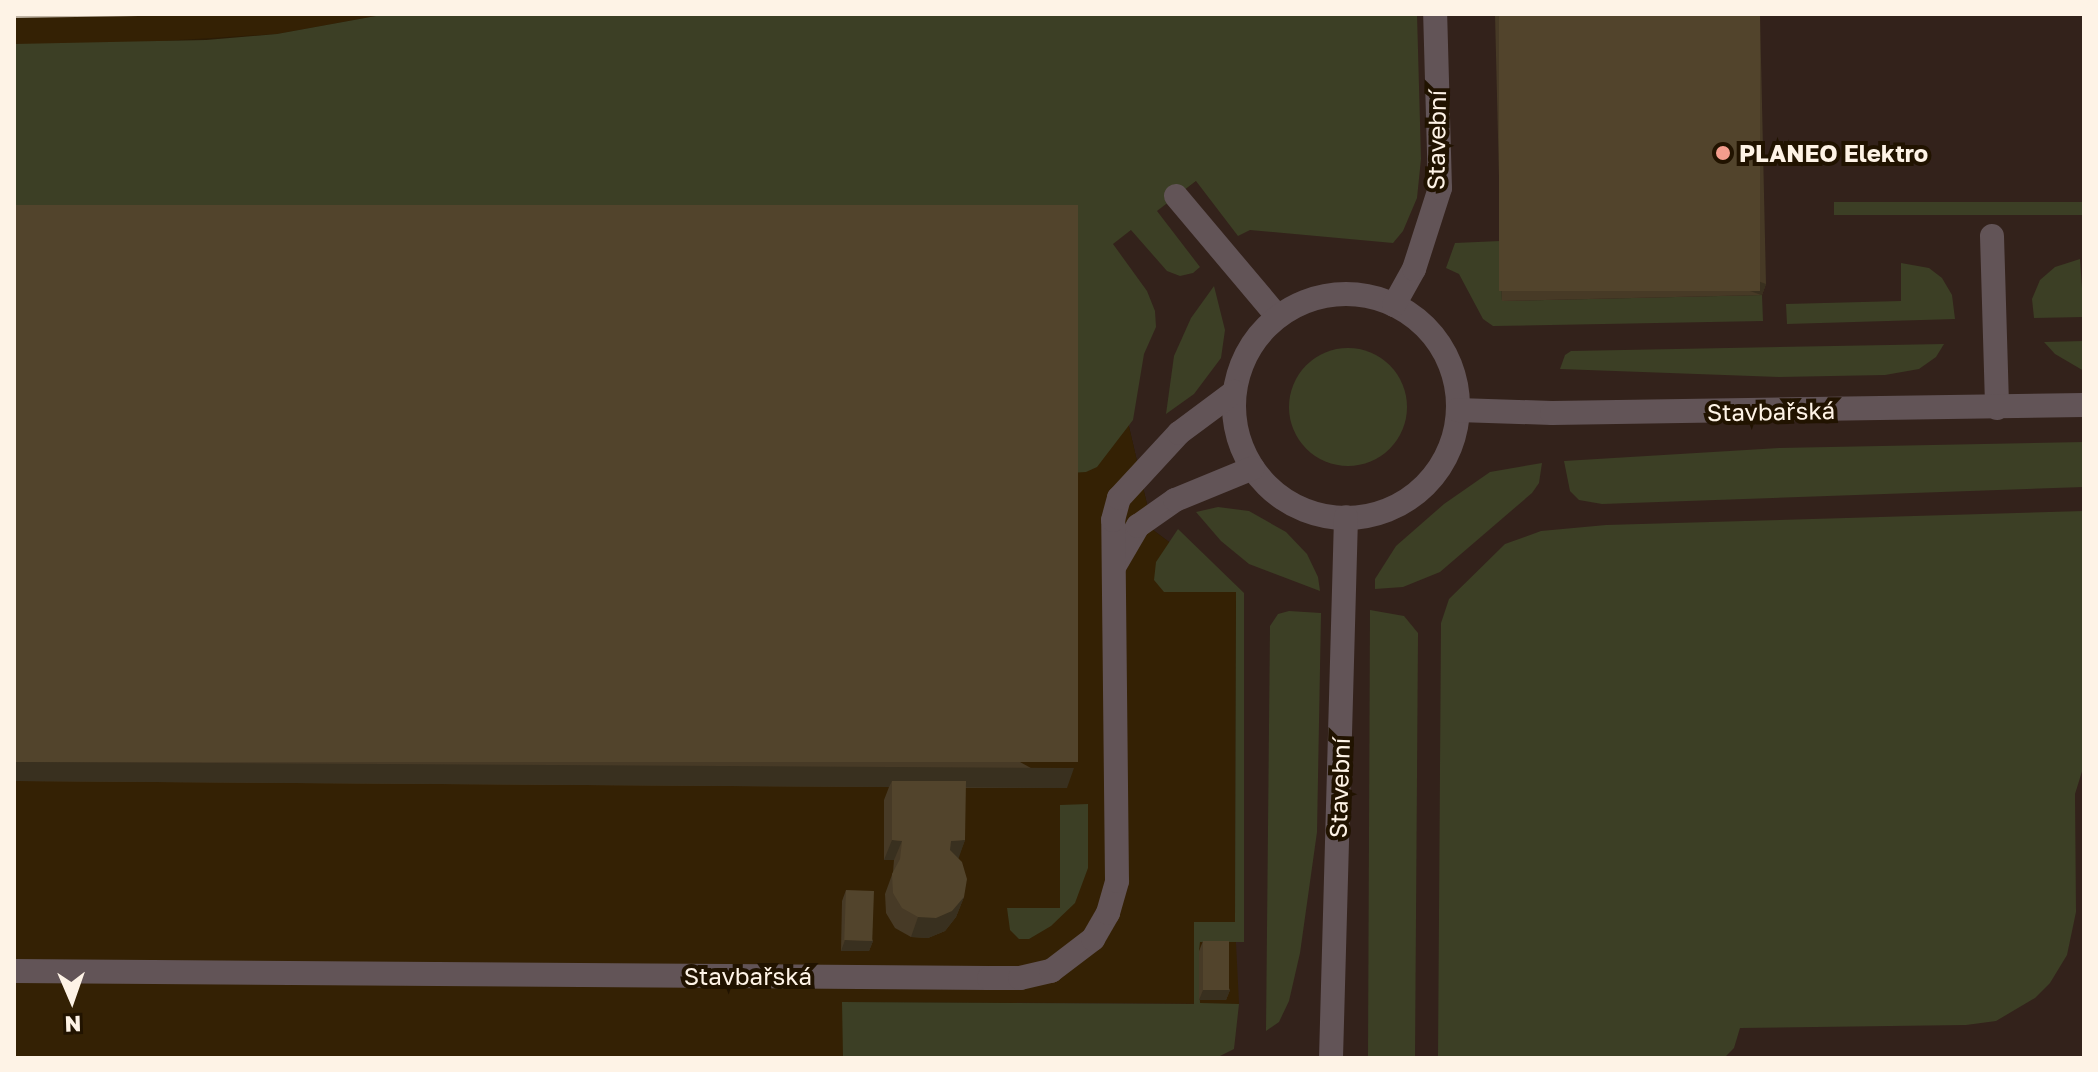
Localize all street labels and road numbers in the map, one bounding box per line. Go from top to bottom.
street label: Stavební [1421,90,1451,190]
street label: Stavbařská [1707,395,1835,427]
street label: Stavební [1323,737,1355,839]
street label: Stavbařská [684,962,812,990]

